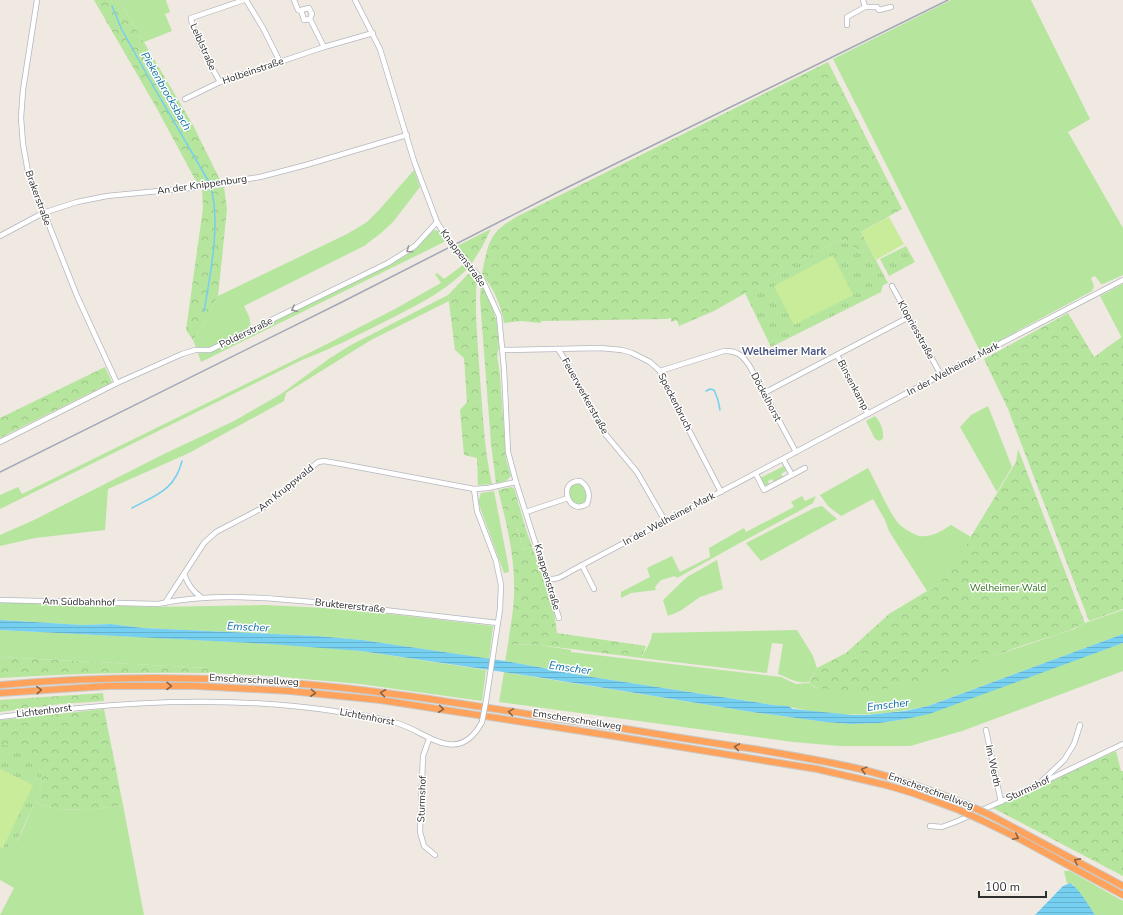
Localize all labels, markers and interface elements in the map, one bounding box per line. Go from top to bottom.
street label: Leiblstraße [186,21,220,73]
water label: Piekenbrocksbach [137,49,195,133]
street label: Holbeinstraße [221,54,285,88]
street label: Brakerstraße [22,168,54,228]
street label: An der Knippenburg [156,172,248,198]
street label: Knappenstraße [437,226,489,290]
one-way arrow [406,245,413,253]
street label: Klopriesstraße [894,298,938,362]
one-way arrow [291,304,298,312]
street label: Polderstraße [217,314,275,352]
street label: In der Welheimer Mark [904,338,1002,399]
district label: Welheimer Mark [742,344,828,359]
street label: Feuerwerkerstraße [558,355,612,437]
street label: Binsenkamp [834,357,872,413]
street label: Döckelhorst [747,370,785,424]
street label: Speckenbruch [654,371,696,433]
street label: Am Kruppwald [255,461,317,515]
street label: In der Welheimer Mark [620,488,718,549]
street label: Knappenstraße [530,542,564,612]
park label: Welheimer Wald [970,581,1046,595]
street label: Am Südbahnhof [42,594,116,610]
street label: Bruktererstraße [314,595,386,617]
water label: Emscher [227,618,271,636]
water label: Emscher [548,658,593,679]
street label: Emscherschnellweg [209,671,299,689]
one-way arrow [166,682,172,690]
one-way arrow [36,686,42,695]
one-way arrow [309,689,316,698]
one-way arrow [380,689,386,698]
water label: Emscher [866,695,911,715]
street label: Lichtenhorst [16,701,73,721]
one-way arrow [438,704,445,713]
street label: Lichtenhorst [338,705,396,729]
street label: Emscherschnellweg [532,706,623,734]
one-way arrow [508,708,514,717]
one-way arrow [734,743,740,752]
street label: Im Werth [982,744,1004,788]
one-way arrow [861,766,868,775]
street label: Emscherschnellweg [886,769,976,813]
street label: Sturmshof [1004,773,1053,805]
street label: Sturmshof [414,775,430,823]
one-way arrow [1012,832,1020,840]
one-way arrow [1074,858,1081,866]
scale bar [979,873,1046,899]
text: 100 m [985,879,1020,895]

